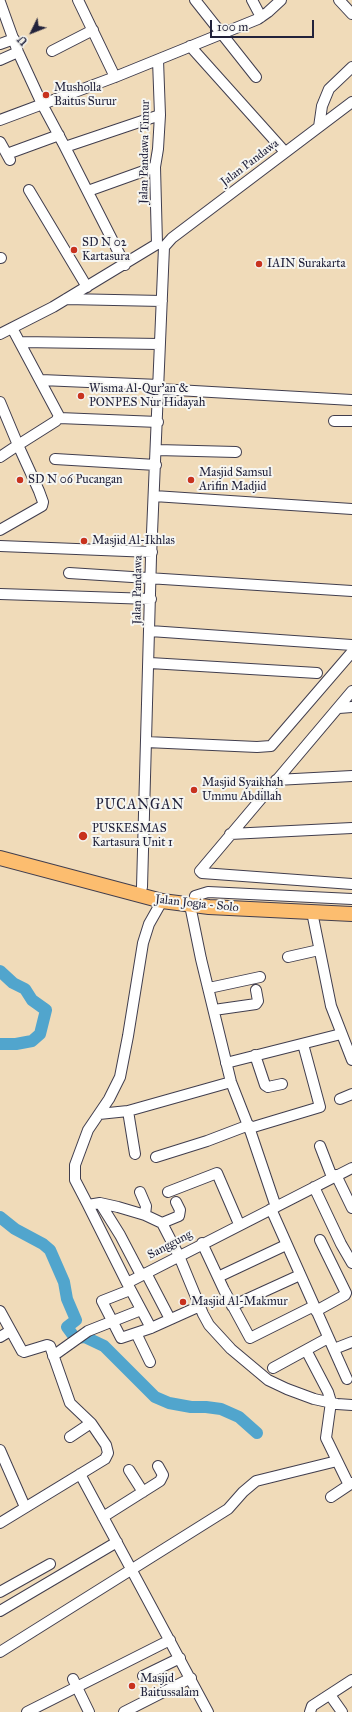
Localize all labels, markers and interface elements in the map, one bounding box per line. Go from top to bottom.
north arrow [12,12,52,52]
scale bar [212,12,316,38]
text: 100 m [217,20,248,34]
text: U [15,33,31,48]
place label: Musholla Baitus Surur [54,81,117,109]
marker: Musholla Baitus Surur [41,90,51,100]
street label: Jalan Pandawa Timur [137,100,153,204]
street label: Jalan Pandawa [218,136,282,190]
place label: SD N 02 Kartasura [82,236,130,264]
marker: SD N 02 Kartasura [69,245,79,255]
place label: IAIN Surakarta [267,257,345,271]
marker: IAIN Surakarta [254,259,264,269]
place label: Wisma Al-Qur'an & PONPES Nur Hidayah [89,382,205,410]
marker: Wisma Al-Qur'an & PONPES Nur Hidayah [76,391,86,401]
place label: Masjid Samsul Arifin Madjid [199,466,272,494]
place label: SD N 06 Pucangan [28,473,122,487]
marker: SD N 06 Pucangan [15,475,25,485]
marker: Masjid Samsul Arifin Madjid [186,475,196,485]
place label: Masjid Al-Ikhlas [92,534,175,548]
marker: Masjid Al-Ikhlas [79,536,89,546]
street label: Jalan Pandawa [130,555,146,625]
place label: Masjid Syaikhah Ummu Abdillah [202,776,283,804]
marker: Masjid Syaikhah Ummu Abdillah [189,785,199,795]
district label: PUCANGAN [95,798,185,814]
place label: PUSKESMAS Kartasura Unit 1 [92,822,173,850]
marker: PUSKESMAS Kartasura Unit 1 [77,830,89,842]
street label: Jalan Jogja - Solo [155,892,239,916]
street label: Sanggung [145,1227,195,1263]
place label: Masjid Al-Makmur [191,1295,288,1309]
marker: Masjid Al-Makmur [178,1297,188,1307]
place label: Masjid Baitussalam [140,1672,199,1700]
marker: Masjid Baitussalam [127,1681,137,1691]

